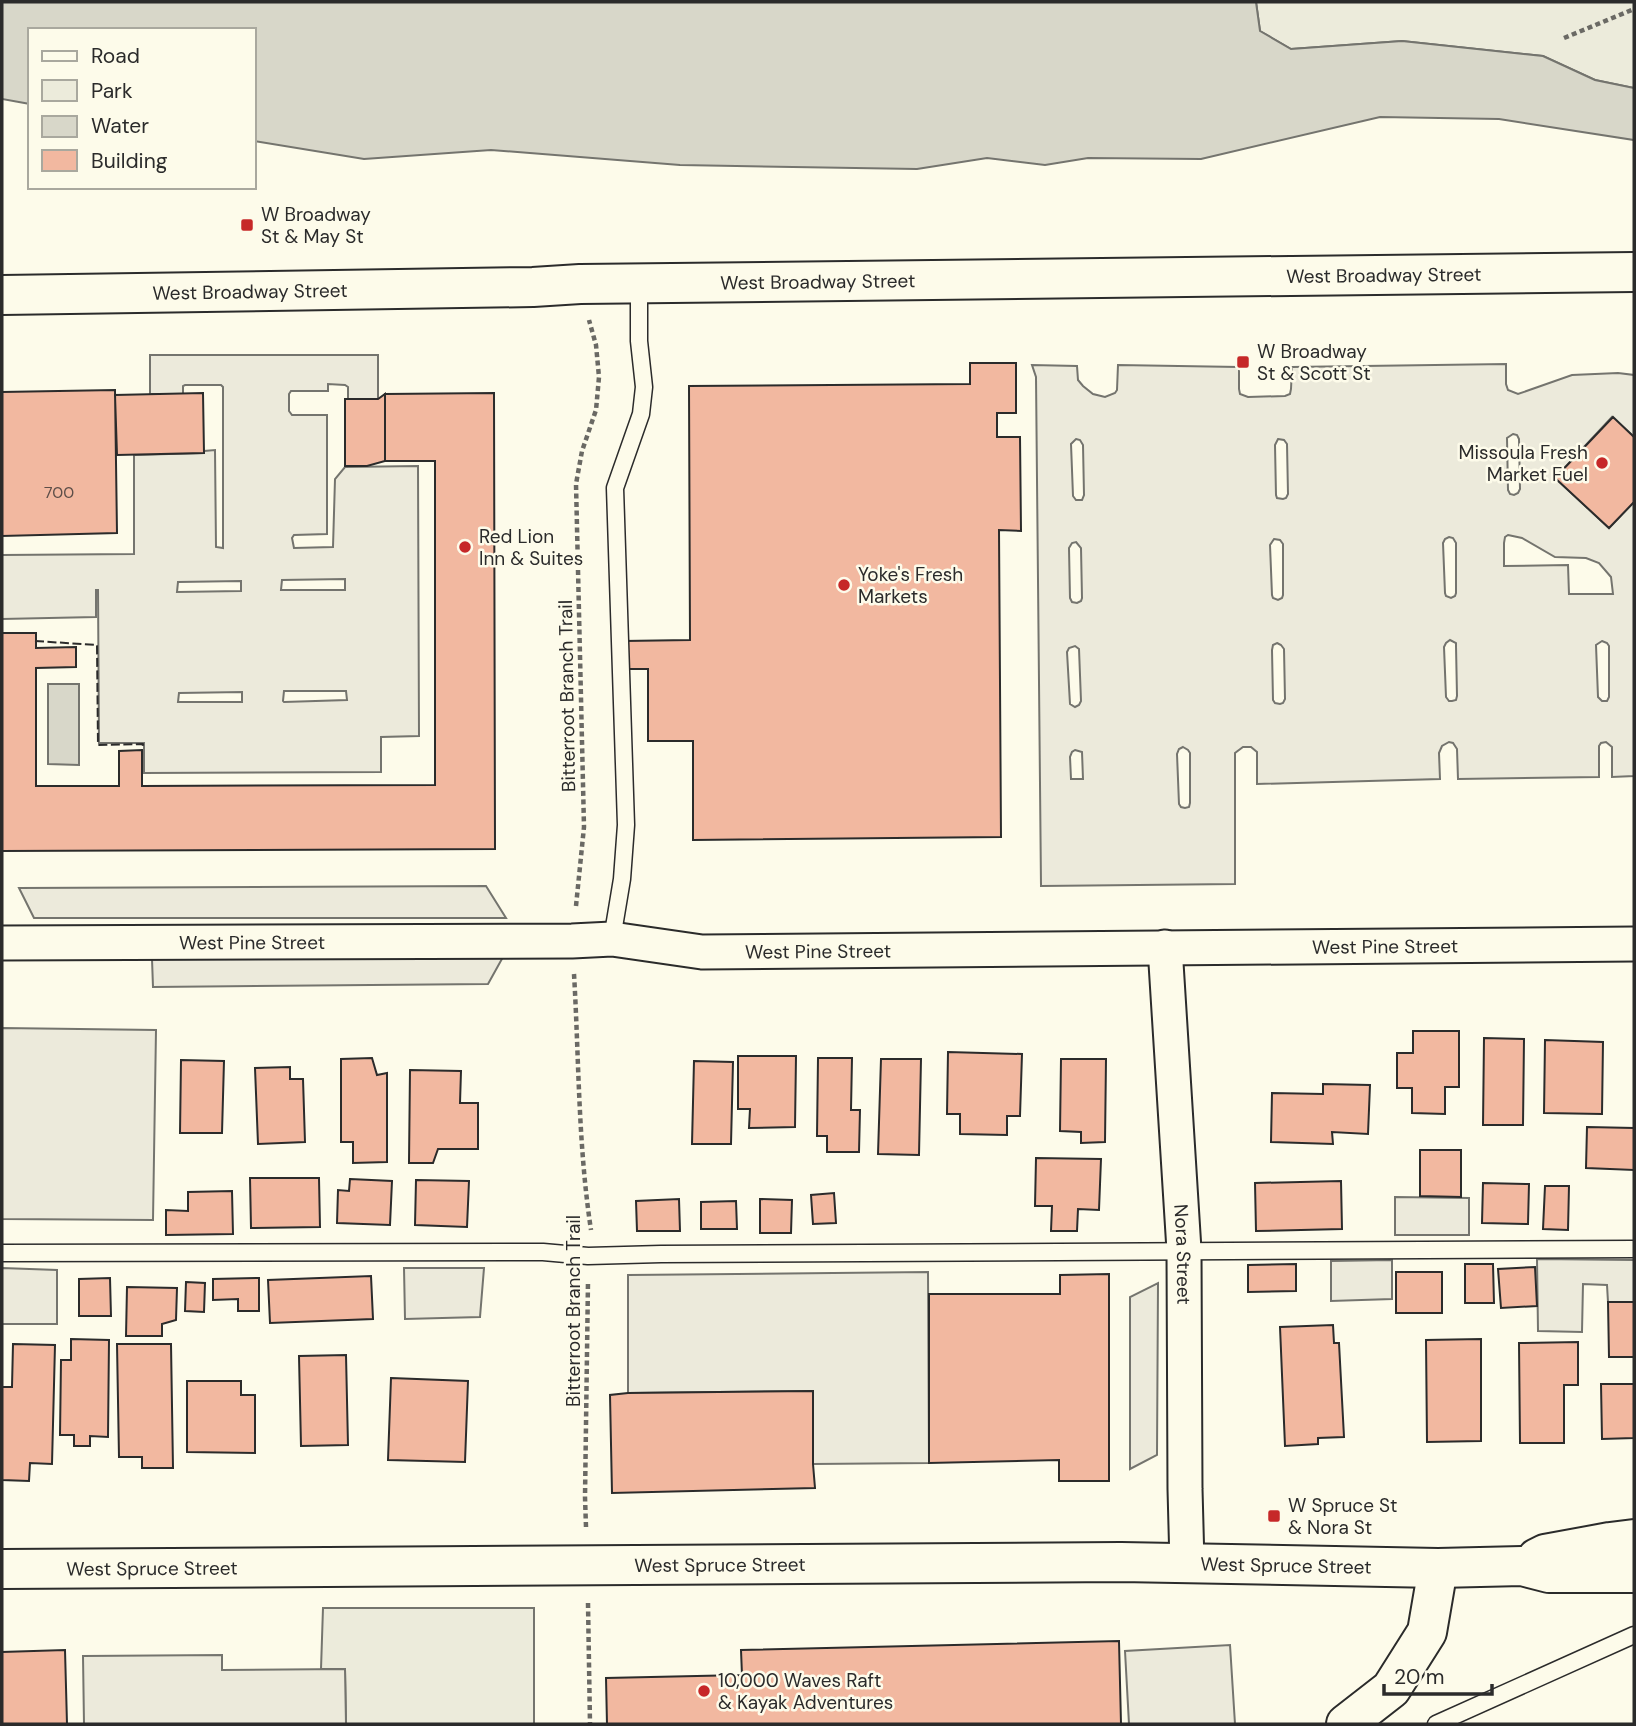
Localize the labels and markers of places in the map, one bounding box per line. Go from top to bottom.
place label: W Broadway St & May St [261,202,371,249]
marker: W Broadway St & May St [239,217,255,233]
place label: W Broadway St & Scott St [1257,339,1371,386]
marker: W Broadway St & Scott St [1235,354,1251,370]
place label: Missoula Fresh Market Fuel [1459,440,1588,487]
marker: Missoula Fresh Market Fuel [1594,455,1610,471]
place label: Red Lion Inn & Suites [479,524,583,571]
marker: Red Lion Inn & Suites [457,539,473,555]
place label: Yoke's Fresh Markets [858,562,963,609]
marker: Yoke's Fresh Markets [836,577,852,593]
place label: W Spruce St & Nora St [1288,1493,1397,1540]
marker: W Spruce St & Nora St [1266,1508,1282,1524]
place label: 10,000 Waves Raft & Kayak Adventures [718,1668,893,1715]
marker: 10,000 Waves Raft & Kayak Adventures [696,1683,712,1699]

